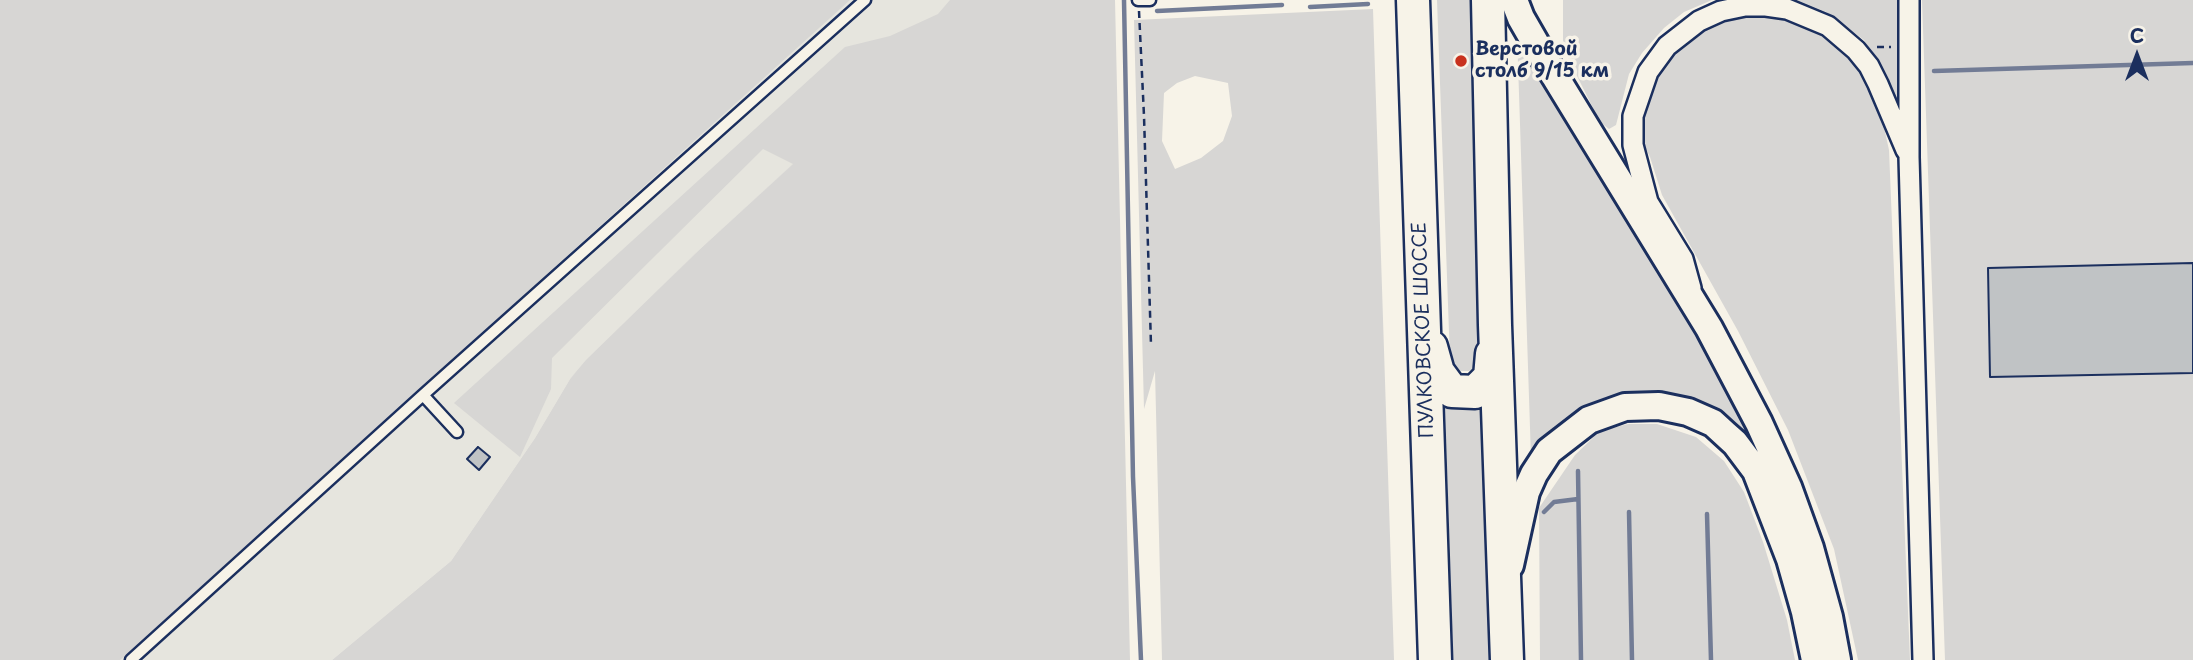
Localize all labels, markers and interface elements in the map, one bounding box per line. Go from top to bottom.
north arrow [2102,21,2172,91]
text: С [2130,21,2144,49]
place label: Верстовой столб 9/15 км [1475,39,1609,83]
marker: Верстовой столб 9/15 км [1453,53,1469,69]
street label: ПУЛКОВСКОЕ ШОССЕ [1409,221,1439,439]

